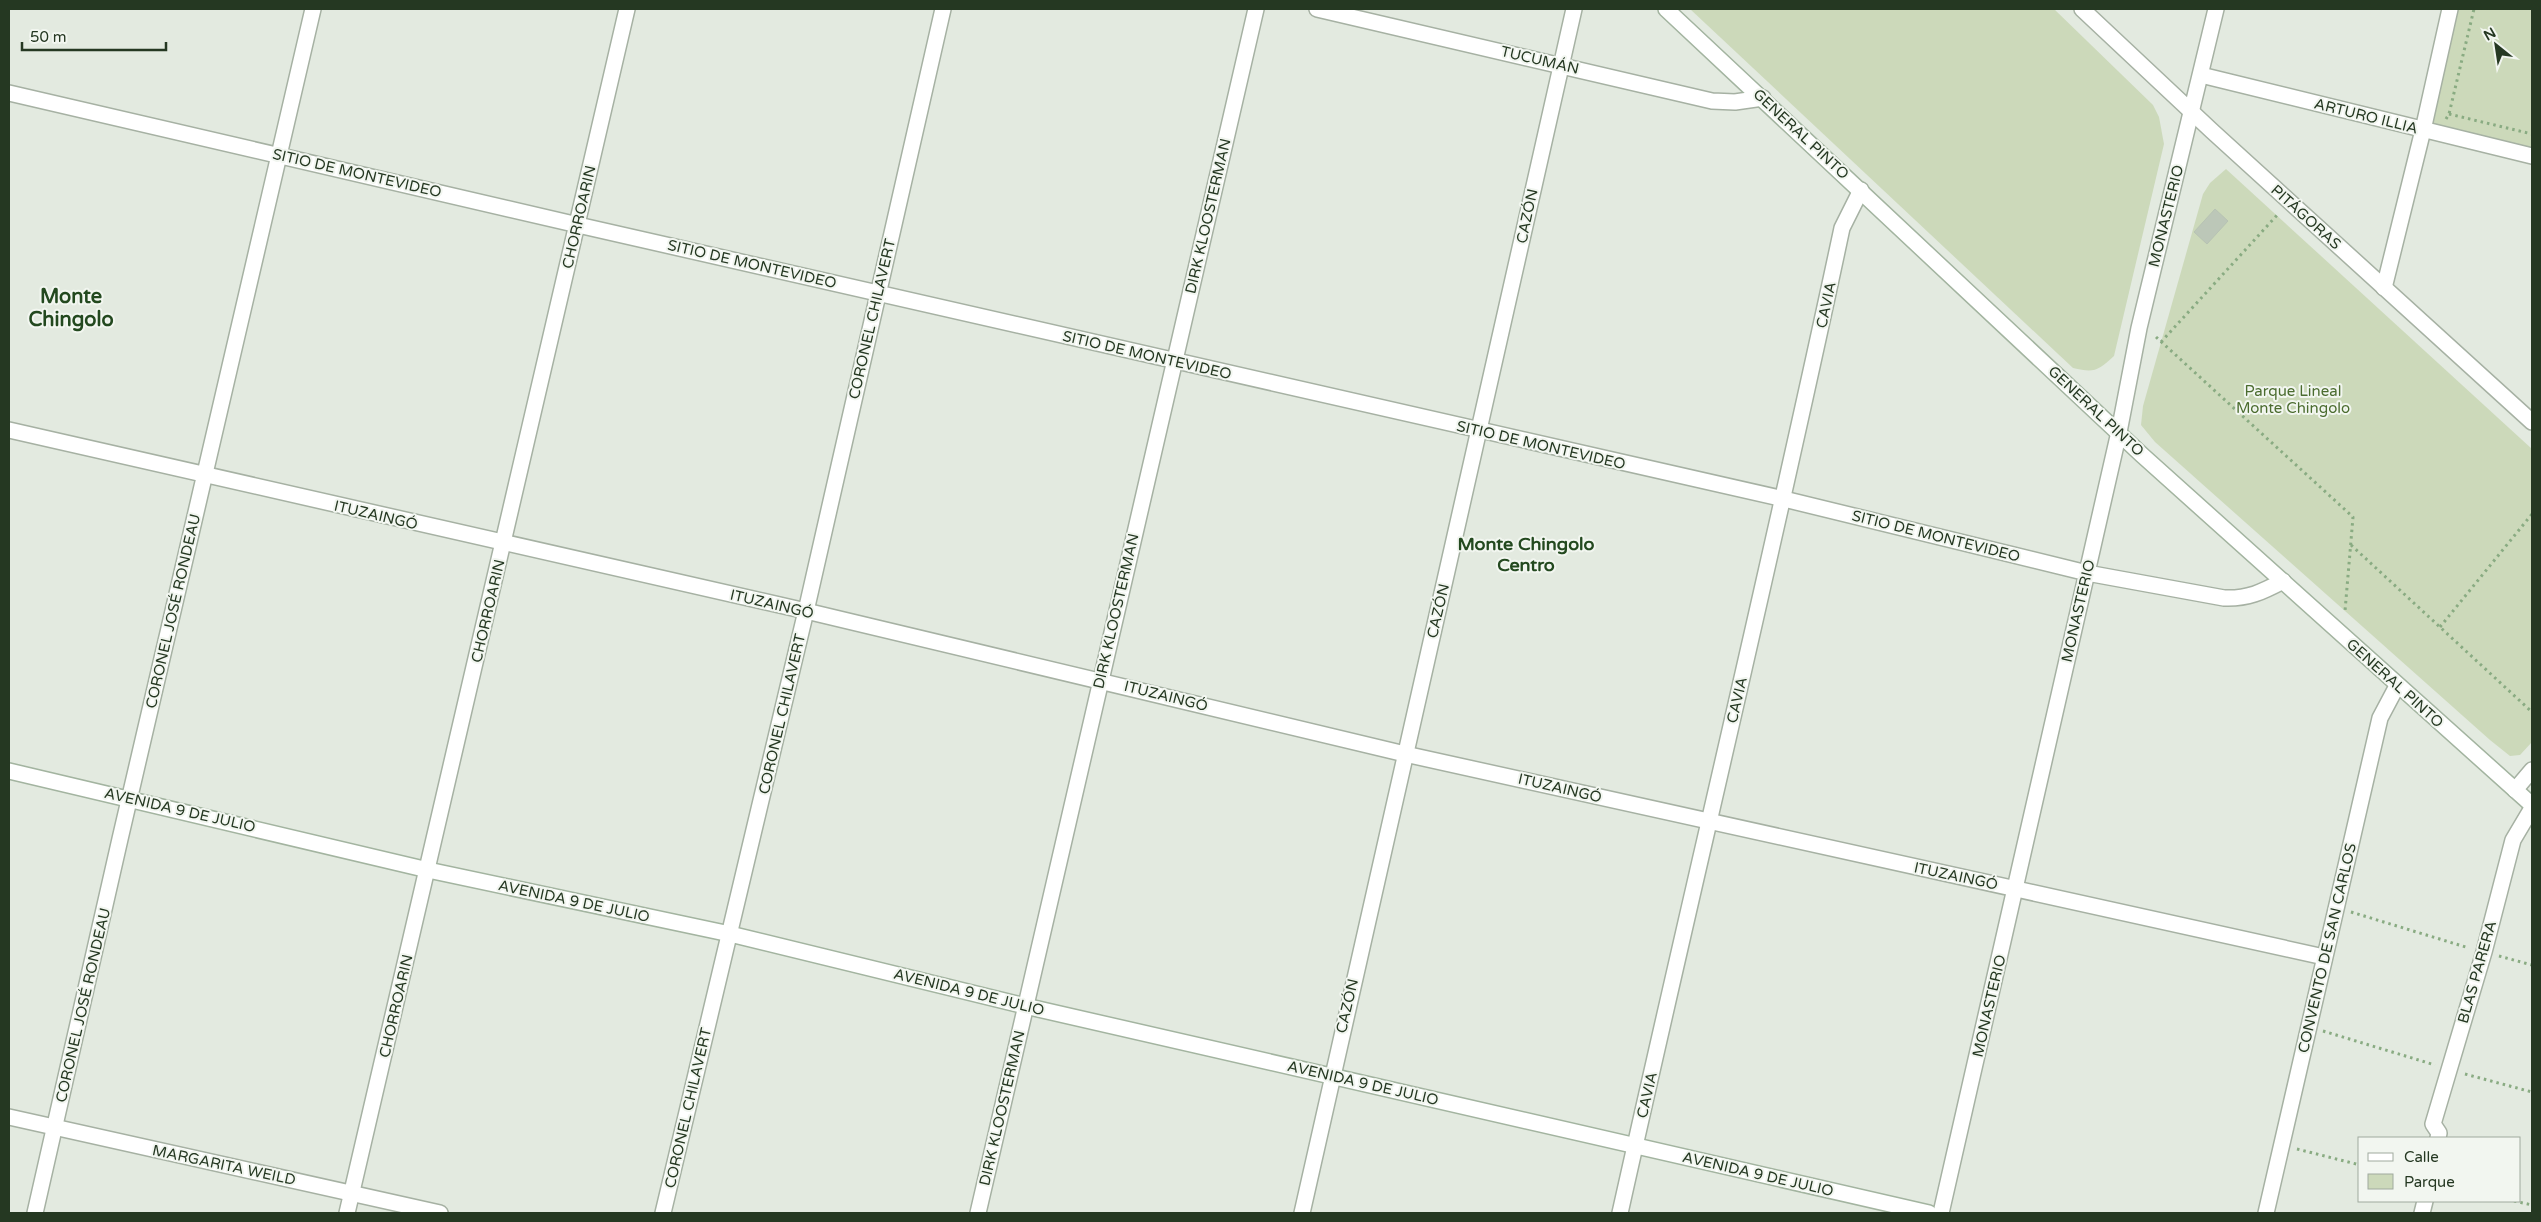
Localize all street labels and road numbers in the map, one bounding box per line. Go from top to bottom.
street label: TUCUMÁN [1499,42,1581,78]
street label: GENERAL PINTO [1749,85,1853,183]
street label: ARTURO ILLIA [2312,94,2420,138]
street label: DIRK KLOOSTERMAN [1181,136,1235,296]
street label: SITIO DE MONTEVIDEO [271,145,443,201]
street label: MONASTERIO [2145,163,2187,269]
street label: CHORROARIN [558,164,600,270]
street label: PITÁGORAS [2267,181,2345,253]
street label: CAZÓN [1512,187,1542,245]
street label: SITIO DE MONTEVIDEO [666,236,838,292]
street label: CORONEL CHILAVERT [845,237,899,401]
street label: CAVIA [1812,280,1840,330]
street label: SITIO DE MONTEVIDEO [1061,327,1233,383]
street label: GENERAL PINTO [2044,362,2148,460]
street label: SITIO DE MONTEVIDEO [1455,417,1627,473]
street label: ITUZAINGÓ [332,497,420,533]
street label: SITIO DE MONTEVIDEO [1850,506,2022,566]
street label: CORONEL JOSÉ RONDEAU [142,512,204,710]
street label: DIRK KLOOSTERMAN [1089,531,1143,691]
street label: CHORROARIN [467,558,509,664]
street label: MONASTERIO [2057,558,2099,664]
street label: CAZÓN [1423,582,1453,640]
street label: ITUZAINGÓ [728,586,816,622]
street label: CORONEL CHILAVERT [755,632,809,796]
street label: GENERAL PINTO [2343,635,2447,731]
street label: CAVIA [1723,675,1751,725]
street label: ITUZAINGÓ [1122,677,1210,715]
street label: ITUZAINGÓ [1516,770,1604,806]
street label: AVENIDA 9 DE JULIO [103,784,257,836]
street label: CONVENTO DE SAN CARLOS [2294,841,2360,1055]
street label: ITUZAINGÓ [1912,858,2000,894]
street label: AVENIDA 9 DE JULIO [497,876,651,926]
street label: CORONEL JOSÉ RONDEAU [52,906,114,1104]
street label: BLAS PARERA [2454,919,2500,1025]
street label: CHORROARIN [375,953,417,1059]
street label: MONASTERIO [1968,953,2010,1059]
street label: AVENIDA 9 DE JULIO [892,965,1046,1019]
street label: CAZÓN [1332,977,1362,1035]
street label: CORONEL CHILAVERT [661,1026,715,1190]
street label: DIRK KLOOSTERMAN [975,1028,1029,1188]
street label: AVENIDA 9 DE JULIO [1286,1057,1440,1109]
street label: CAVIA [1633,1070,1661,1120]
street label: MARGARITA WEILD [151,1141,297,1189]
street label: AVENIDA 9 DE JULIO [1681,1148,1835,1200]

